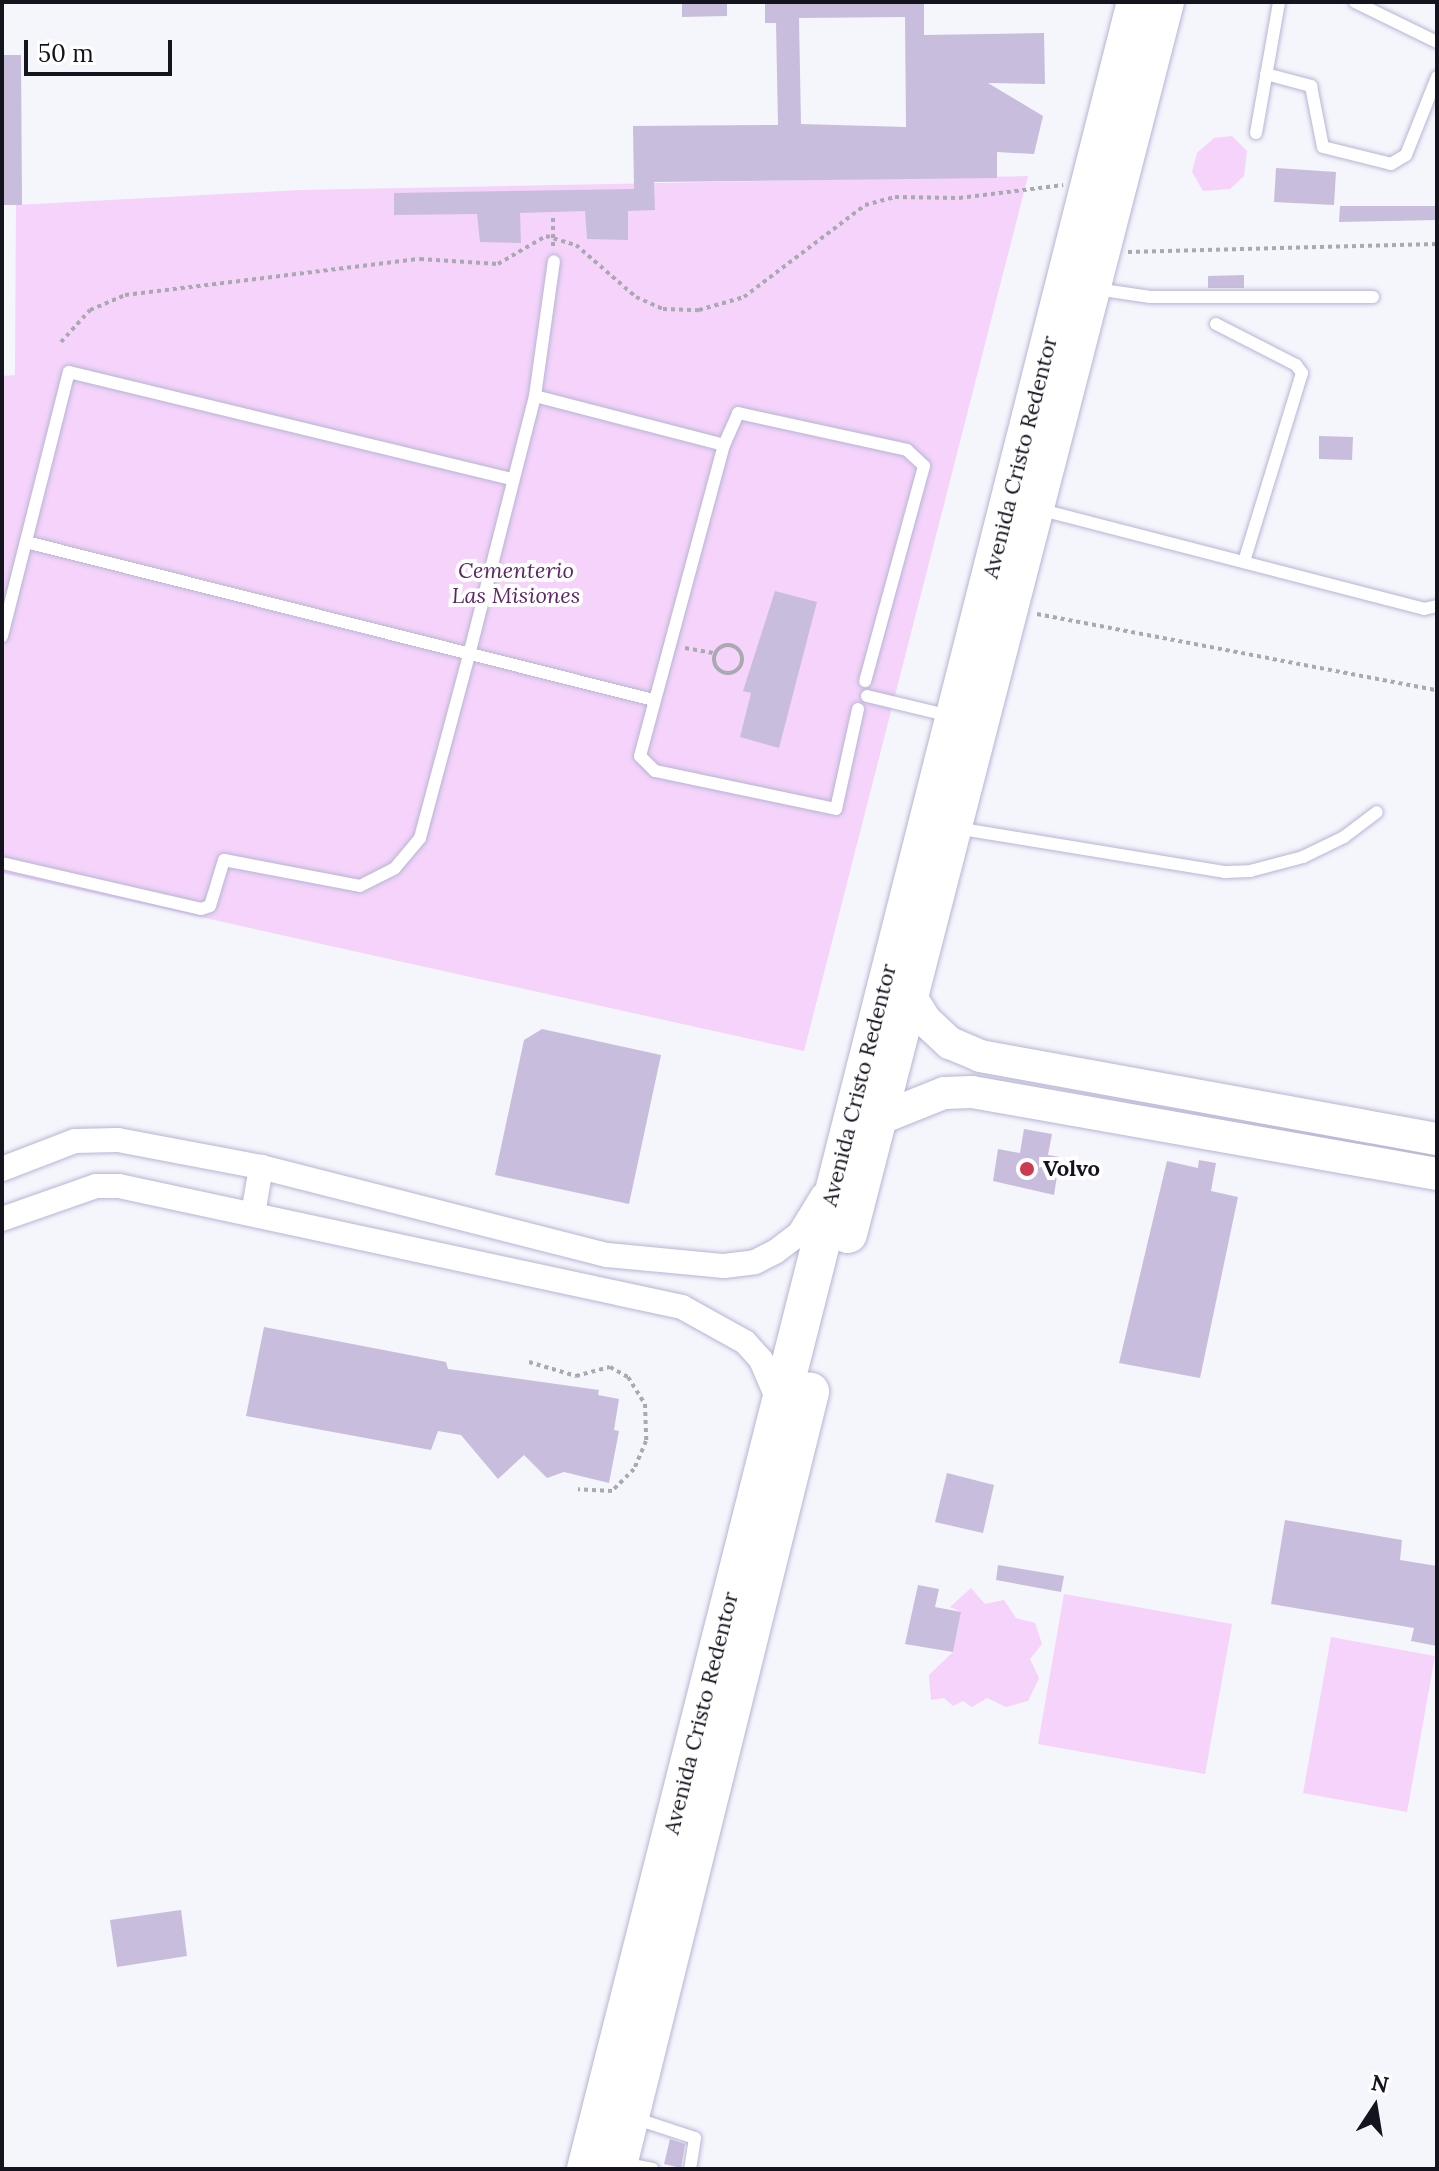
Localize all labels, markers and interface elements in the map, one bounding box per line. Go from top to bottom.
scale bar [28,24,176,74]
text: 50 m [38,38,94,69]
street label: Avenida Cristo Redentor [977,333,1063,581]
park label: Cementerio Las Misiones [452,557,580,608]
street label: Avenida Cristo Redentor [816,961,902,1209]
place label: Volvo [1043,1156,1100,1182]
marker: Volvo [1018,1160,1036,1178]
street label: Avenida Cristo Redentor [658,1589,744,1837]
north arrow [1335,2067,1415,2147]
text: N [1369,2068,1391,2099]

